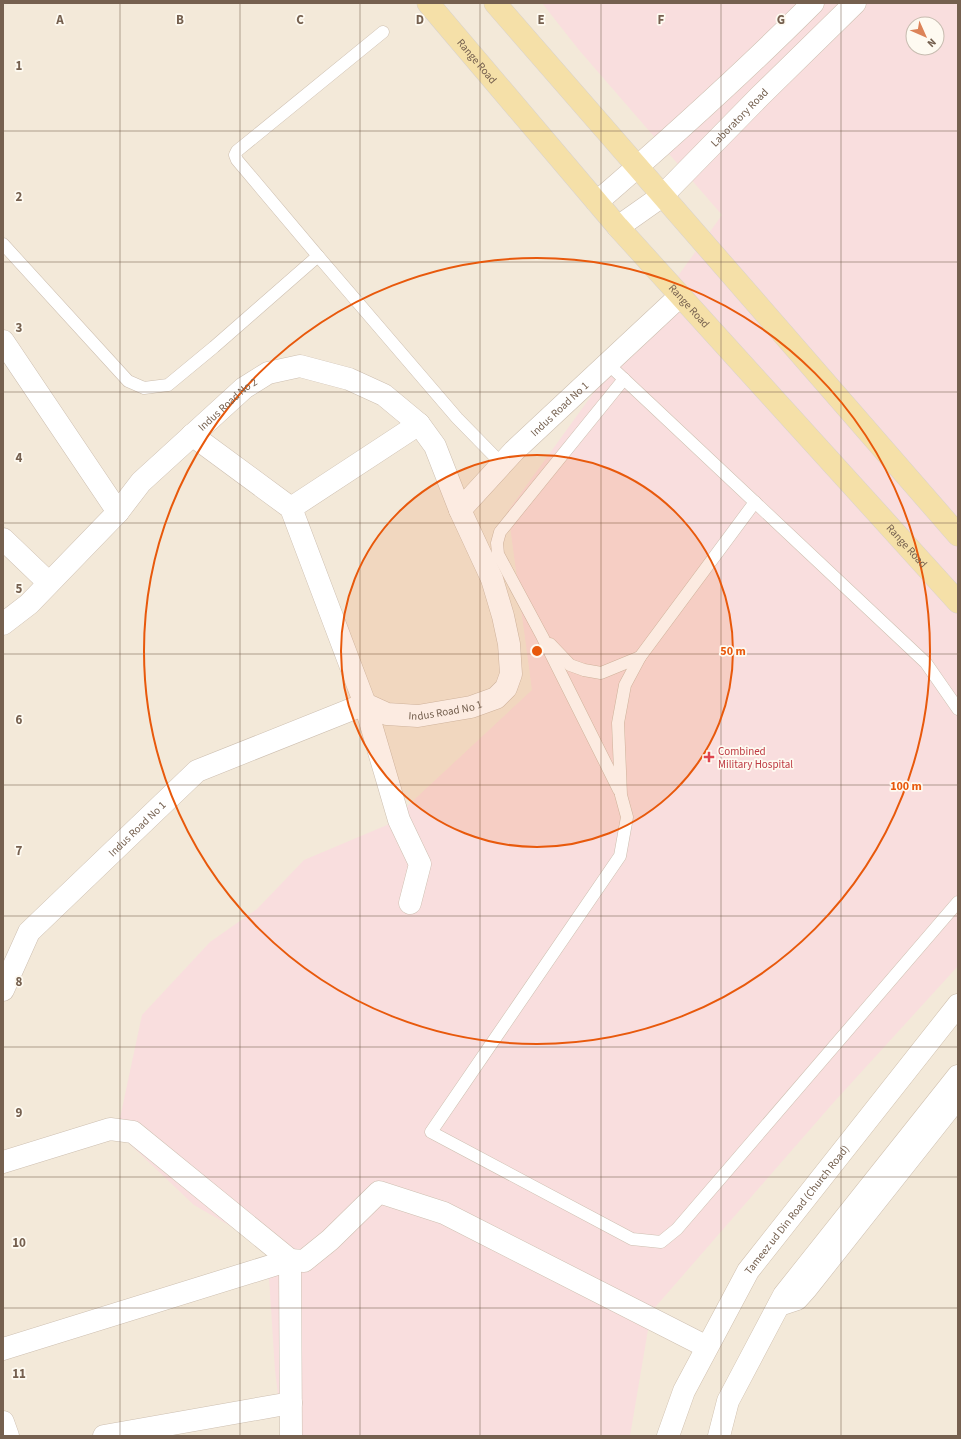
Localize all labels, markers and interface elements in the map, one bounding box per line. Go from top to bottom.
text: A [55,11,64,29]
text: B [176,11,184,29]
text: C [296,11,304,29]
text: D [416,11,424,29]
text: E [537,11,545,29]
text: F [658,11,665,29]
text: G [777,11,785,29]
north arrow [905,16,945,56]
text: N [924,35,940,51]
street label: Range Road [453,36,500,87]
text: 1 [16,57,23,75]
street label: Laboratory Road [707,85,772,150]
text: 2 [16,188,23,206]
street label: Range Road [665,281,713,331]
text: 3 [16,319,23,337]
street label: Indus Road No 2 [195,375,260,435]
street label: Indus Road No 1 [527,378,592,440]
text: 4 [16,449,23,467]
street label: Range Road [883,521,930,571]
text: 5 [16,580,23,598]
text: 50 m [720,643,746,660]
centre of rings [530,644,544,658]
street label: Indus Road No 1 [408,697,484,724]
text: 6 [16,711,23,729]
place label: Combined Military Hospital [718,744,793,772]
marker: Combined Military Hospital [703,751,715,763]
text: 100 m [890,778,922,795]
street label: Indus Road No 1 [105,798,169,860]
text: 7 [16,842,23,860]
text: 8 [16,973,23,991]
text: 9 [16,1104,23,1122]
street label: Tameez ud Din Road (Church Road) [741,1142,853,1278]
text: 10 [12,1234,26,1252]
text: 11 [12,1365,26,1383]

